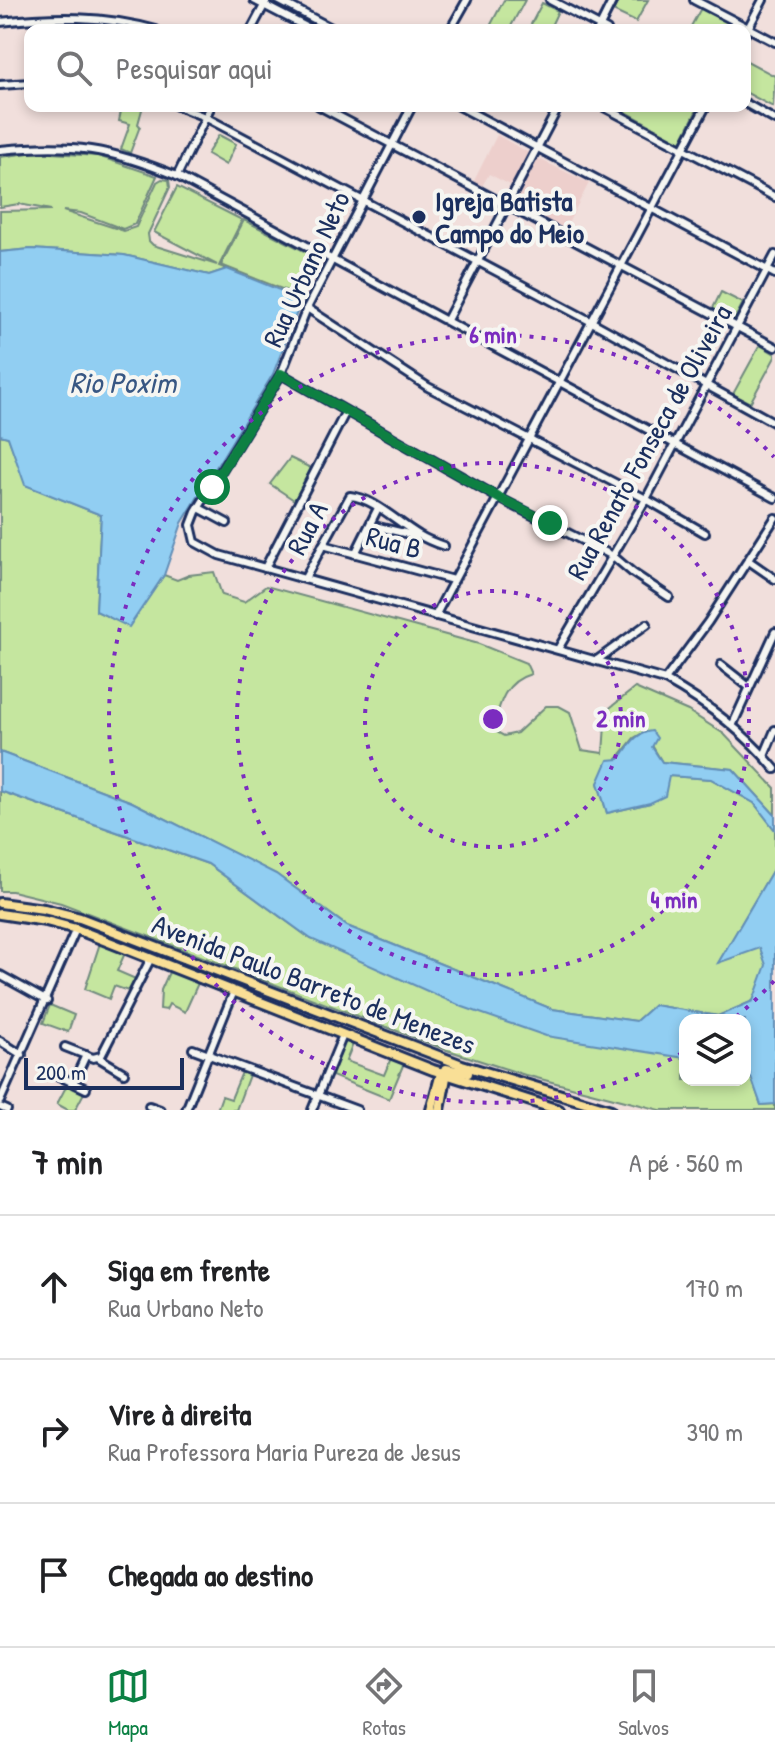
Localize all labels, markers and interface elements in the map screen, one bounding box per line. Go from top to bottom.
search box [24,24,751,112]
icon: search [52,46,96,90]
text: Pesquisar aqui [116,48,273,88]
place label: Igreja Batista Campo do Meio [435,182,585,253]
street label: Rua Urbano Neto [253,185,359,353]
marker: Igreja Batista Campo do Meio [410,208,428,226]
street label: Rua Renato Fonseca de Oliveira [557,298,741,586]
text: 6 min [469,318,517,350]
water label: Rio Poxim [70,362,178,402]
route start [194,469,230,505]
street label: Rua A [277,495,337,561]
route end [532,505,568,541]
street label: Rua B [362,516,426,568]
text: 2 min [596,702,646,734]
centre of rings [479,705,507,733]
text: 4 min [650,883,698,915]
street label: Avenida Paulo Barreto de Menezes [147,905,481,1063]
map controls [679,1014,751,1086]
button: layers [679,1014,751,1086]
scale bar [24,1054,184,1090]
text: 200 m [36,1057,86,1087]
text: 7 min [32,1139,103,1185]
text: A pé · 560 m [629,1145,743,1180]
text: Siga em frente [108,1250,270,1290]
icon: ahead [32,1265,76,1309]
text: 170 m [685,1270,743,1305]
text: Rua Urbano Neto [108,1290,263,1325]
text: Vire à direita [108,1394,251,1434]
icon: right [32,1409,76,1453]
text: 390 m [687,1414,743,1449]
text: Rua Professora Maria Pureza de Jesus [108,1434,461,1469]
icon: arrive [32,1553,76,1597]
text: Chegada ao destino [108,1555,313,1595]
tab: Mapa [106,1664,150,1742]
tab: Rotas [362,1664,406,1742]
tab: Salvos [618,1664,669,1742]

